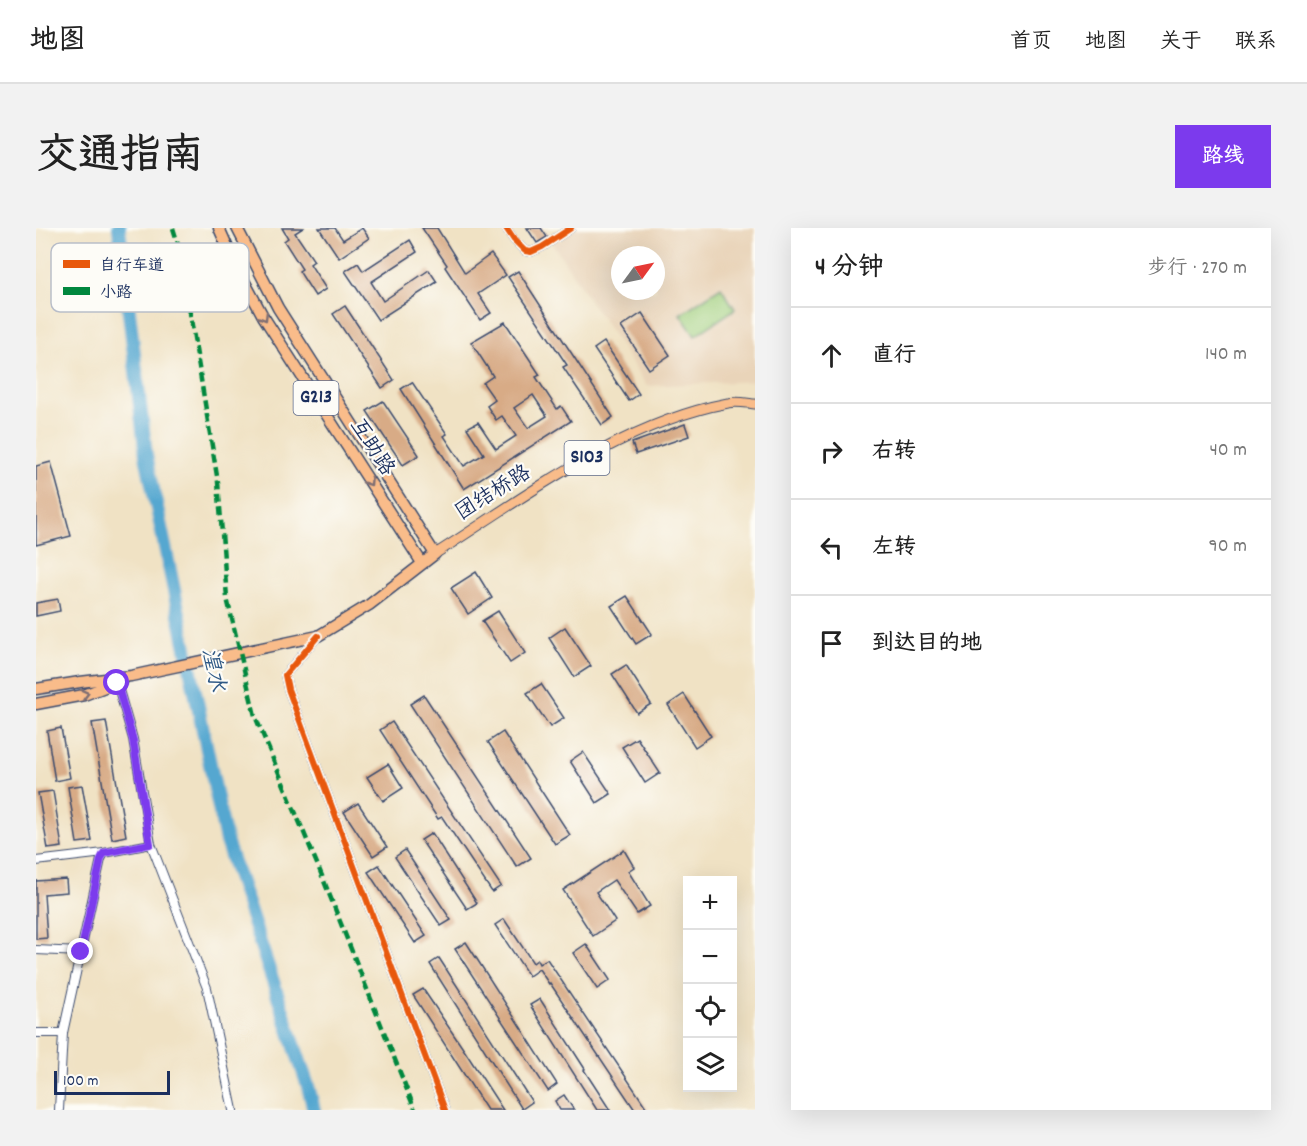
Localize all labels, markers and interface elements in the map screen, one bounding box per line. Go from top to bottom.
text: 地图 [30,23,86,63]
text: 首页 [1010,28,1052,58]
text: 地图 [1085,28,1127,58]
text: 关于 [1160,28,1202,58]
text: 联系 [1235,28,1277,58]
button: 路线 [1175,125,1271,188]
text: 交通指南 [36,129,204,189]
legend [51,243,249,312]
north arrow [611,246,665,300]
text: 4 分钟 [815,250,884,287]
text: 自行车道 [100,255,164,278]
text: 步行 · 270 m [1148,255,1247,283]
text: 小路 [100,282,132,305]
one-way arrow [257,311,269,321]
icon: ahead [815,339,848,372]
text: 直行 [872,341,916,372]
text: 140 m [1205,341,1247,369]
road number: G213 [294,381,338,415]
street label: 互助路 [341,413,401,483]
icon: right [815,435,848,468]
text: 右转 [872,437,916,468]
text: 40 m [1209,437,1247,465]
road number: S103 [564,441,610,475]
street label: 团结桥路 [450,459,538,529]
one-way arrow [362,476,374,486]
icon: left [815,531,848,564]
text: 左转 [872,533,916,564]
text: 90 m [1209,533,1247,561]
icon: arrive [815,627,848,660]
text: 到达目的地 [872,629,982,660]
water label: 湟水 [192,645,232,696]
route start [103,669,129,695]
one-way arrow [79,689,90,701]
map controls [683,876,737,1092]
button: + [683,876,737,930]
button: − [683,930,737,984]
route end [67,938,93,964]
button: locate [683,984,737,1038]
button: layers [683,1038,737,1092]
scale bar [54,1068,170,1096]
text: 100 m [63,1070,99,1093]

